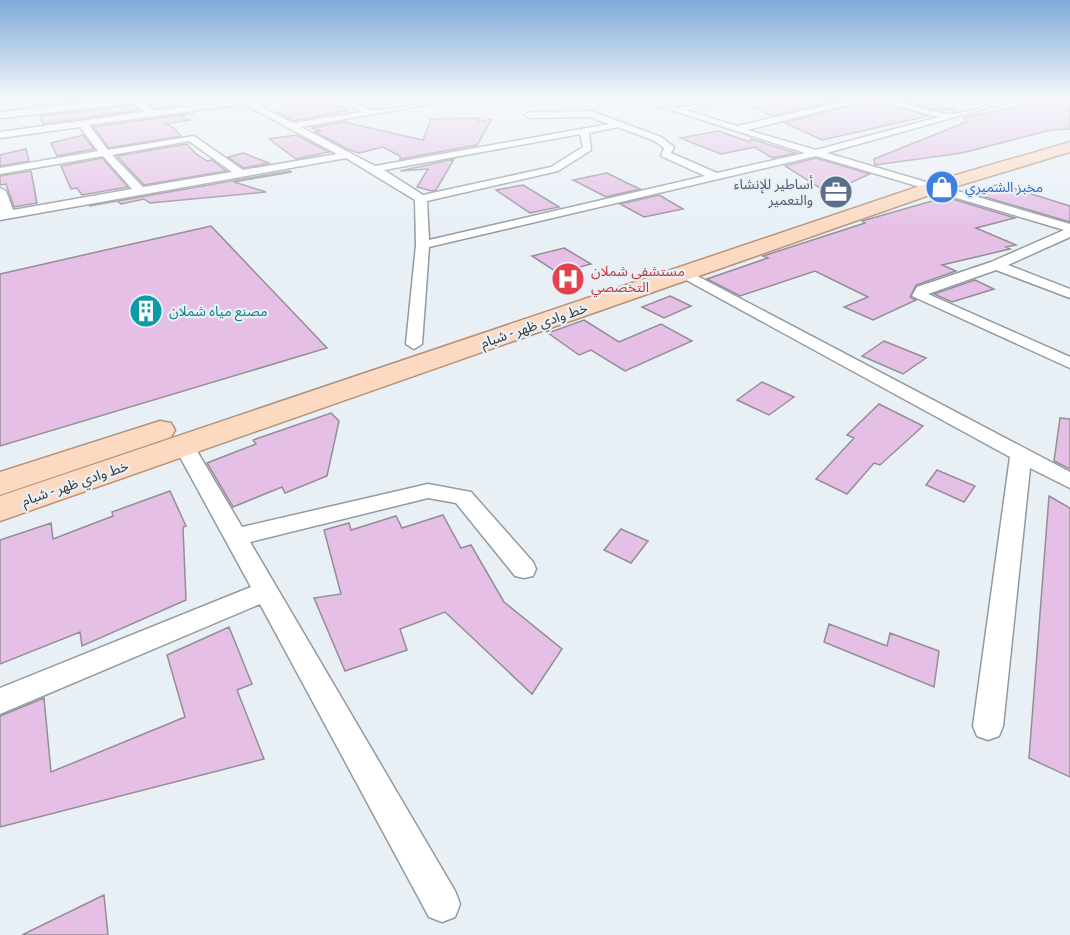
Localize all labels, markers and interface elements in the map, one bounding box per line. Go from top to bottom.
shop icon: مخبز الشميري [924,169,960,205]
office icon: أساطير للإنشاء والتعمير [818,174,854,210]
place label: أساطير للإنشاء والتعمير [734,175,813,209]
place label: مخبز الشميري [965,179,1043,198]
hospital icon: مستشفى شملان التخصصي [550,261,586,297]
place label: مستشفى شملان التخصصي [591,263,685,298]
building icon: مصنع مياه شملان [128,293,164,329]
street label: خط وادي ظهر - شبام [479,299,591,354]
place label: مصنع مياه شملان [169,303,268,322]
street label: خط وادي ظهر - شبام [20,457,132,512]

